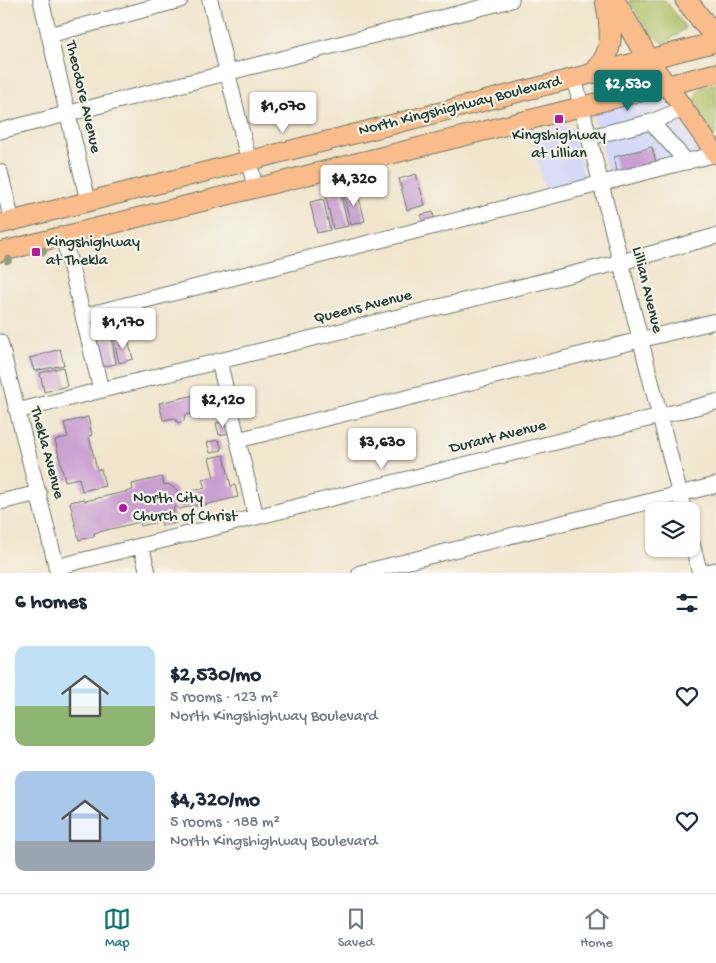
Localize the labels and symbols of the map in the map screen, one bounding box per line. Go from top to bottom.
street label: Theodore Avenue [60,38,104,156]
pin: $2,530 [587,70,669,112]
street label: North Kingshighway Boulevard [357,72,565,141]
pin: $1,070 [242,92,324,134]
marker: Kingshighway at Lillian [553,113,565,125]
place label: Kingshighway at Lillian [512,127,606,164]
pin: $4,320 [313,164,395,207]
place label: Kingshighway at Thekla [46,234,140,271]
street label: Lillian Avenue [626,245,666,336]
marker: Kingshighway at Thekla [30,246,42,258]
street label: Queens Avenue [312,286,415,329]
pin: $1,170 [82,308,164,350]
pin: $2,120 [182,386,264,428]
street label: Thekla Avenue [24,404,68,502]
street label: Durant Avenue [447,417,549,459]
pin: $3,630 [341,428,423,470]
place label: North City Church of Christ [133,490,239,527]
marker: North City Church of Christ [117,502,129,514]

